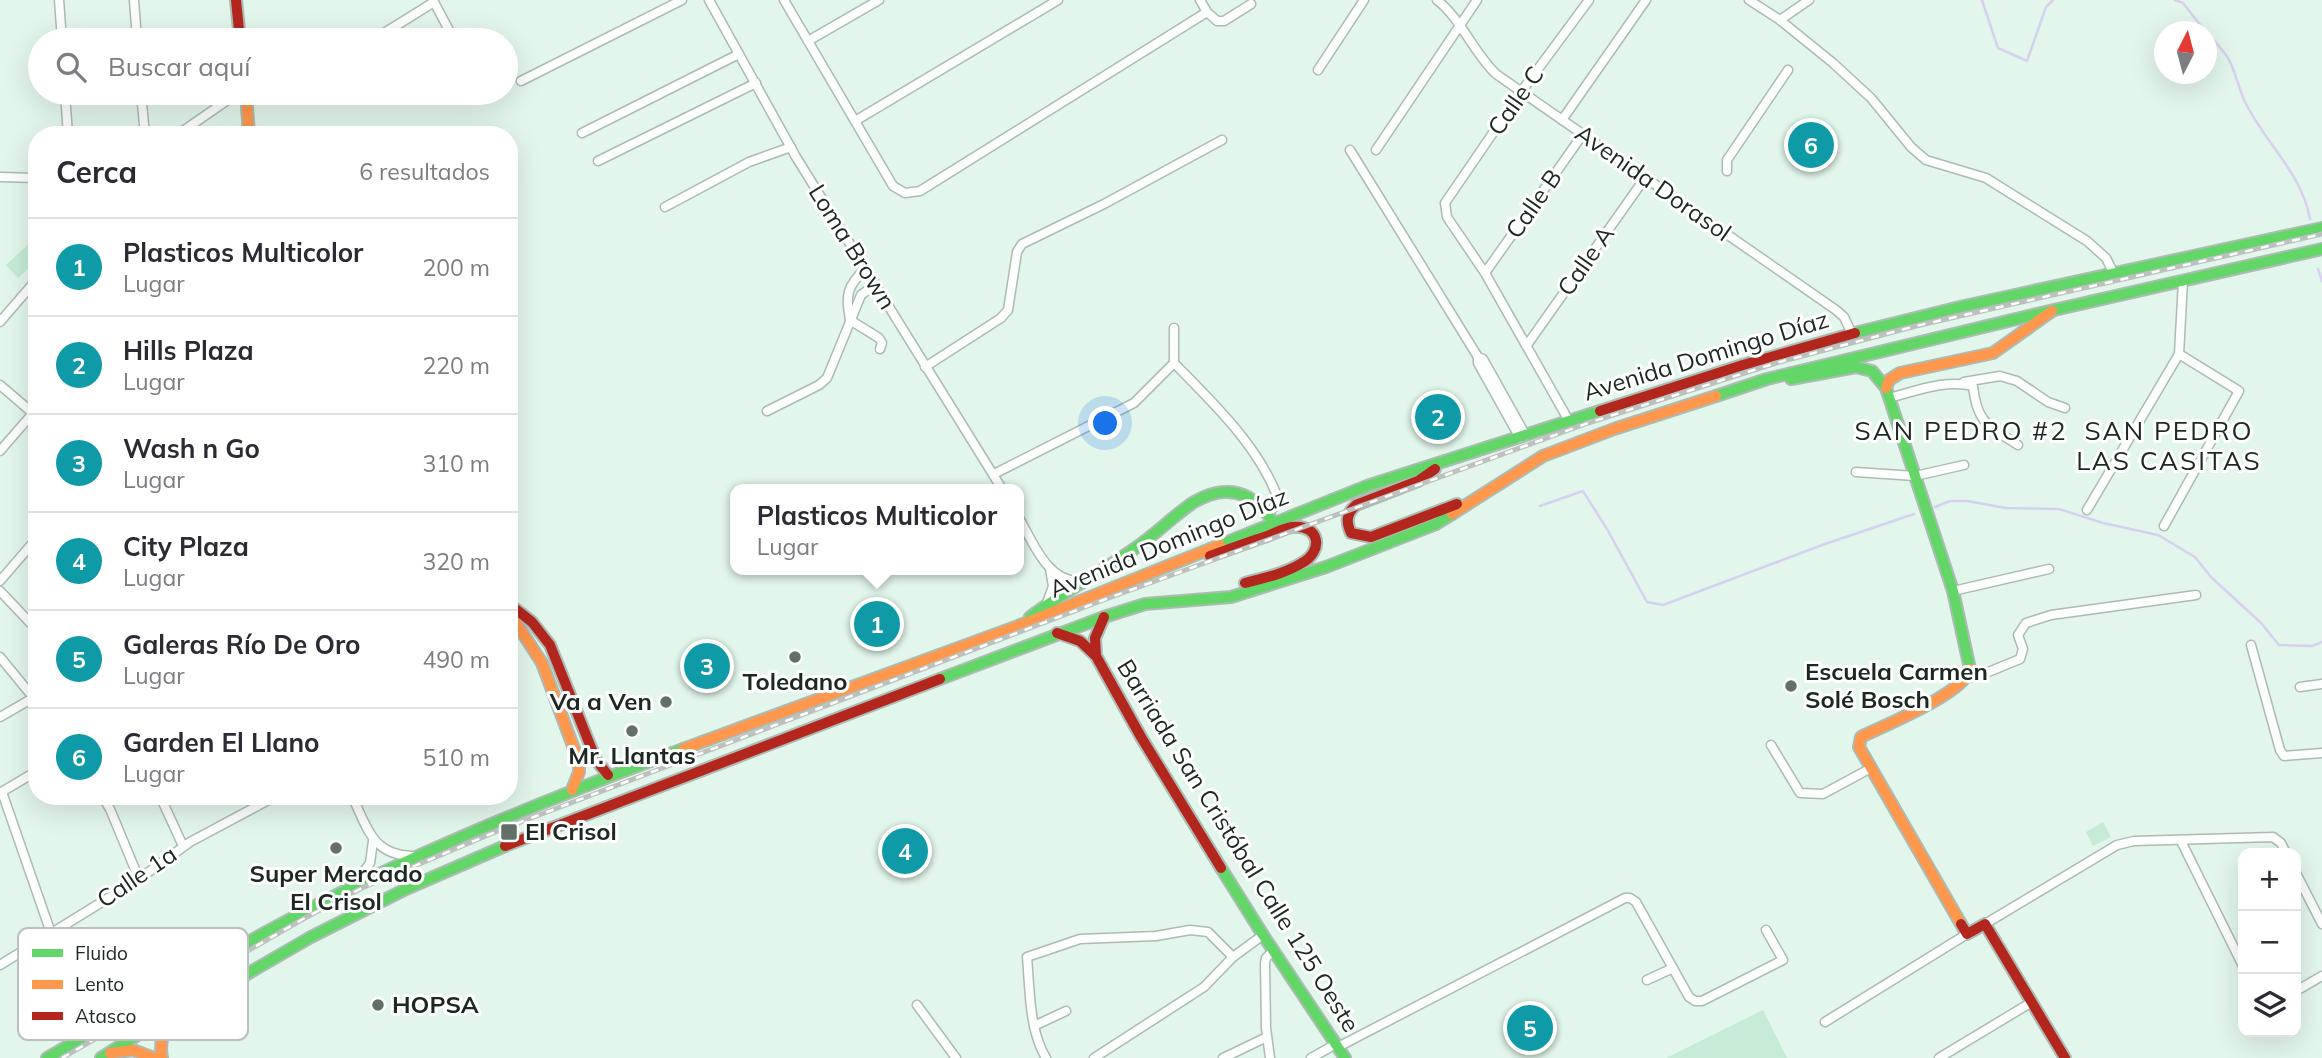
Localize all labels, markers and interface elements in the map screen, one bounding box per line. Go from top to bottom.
north arrow [2154,21,2217,84]
search box [28,28,518,105]
icon: search [52,48,90,86]
text: Buscar aquí [108,50,251,83]
street label: Calle C [1481,60,1550,141]
street label: Avenida Dorasol [1570,117,1737,247]
pin: 6 [1788,119,1834,171]
text: Cerca [56,153,137,191]
text: 6 resultados [359,157,490,186]
street label: Calle B [1499,163,1568,244]
street label: Loma Brown [803,178,903,315]
street label: Calle A [1550,219,1620,301]
text: Plasticos Multicolor [123,236,363,269]
text: 1 [72,253,86,282]
text: 200 m [422,253,490,282]
text: Lugar [123,269,185,298]
street label: Avenida Domingo Díaz [1579,303,1832,407]
text: Hills Plaza [123,334,254,367]
text: 2 [72,351,86,380]
text: 220 m [422,351,490,380]
text: Lugar [123,367,185,396]
pin: 2 [1415,391,1461,443]
your location [1088,406,1122,440]
district label: SAN PEDRO #2 [1854,414,2068,447]
district label: SAN PEDRO LAS CASITAS [2076,414,2262,477]
text: Wash n Go [123,432,260,465]
text: 3 [72,449,86,478]
text: 310 m [422,449,490,478]
text: Lugar [123,465,185,494]
street label: Avenida Domingo Díaz [1045,480,1292,604]
popup [730,484,1024,575]
text: Plasticos Multicolor [757,499,997,532]
text: City Plaza [123,530,249,563]
text: Lugar [757,532,818,561]
text: 4 [72,547,86,576]
text: 320 m [422,547,490,576]
text: Lugar [123,563,185,592]
pin: 1 [854,598,900,650]
text: Galeras Río De Oro [123,628,360,661]
pin: 3 [684,640,730,692]
text: 5 [72,645,86,674]
text: 490 m [422,645,490,674]
marker: Toledano [787,649,803,665]
street label: Barriada San Cristóbal Calle 125 Oeste [1111,654,1366,1037]
place label: Escuela Carmen Solé Bosch [1805,656,1988,714]
text: Lugar [123,661,185,690]
place label: Toledano [742,666,848,696]
marker: Escuela Carmen Solé Bosch [1783,678,1799,694]
place label: Va a Ven [549,686,652,716]
marker: Va a Ven [658,694,674,710]
marker: Mr. Llantas [624,723,640,739]
text: Garden El Llano [123,726,319,759]
place label: Mr. Llantas [568,740,696,770]
text: 6 [72,743,86,772]
text: 510 m [422,743,490,772]
text: Lugar [123,759,185,788]
place label: El Crisol [525,816,617,846]
marker: El Crisol [499,822,519,842]
pin: 4 [882,825,928,877]
street label: Calle 1a [91,839,182,914]
marker: Super Mercado El Crisol [328,840,344,856]
map controls [2238,848,2301,1037]
button: + [2238,848,2301,911]
place label: Super Mercado El Crisol [249,858,423,916]
button: − [2238,911,2301,974]
legend [18,928,248,1040]
text: Fluido [75,941,128,965]
text: Lento [75,972,124,996]
button: layers [2238,974,2301,1037]
place label: HOPSA [392,989,479,1019]
marker: HOPSA [370,997,386,1013]
pin: 5 [1507,1002,1553,1054]
text: Atasco [75,1004,136,1028]

